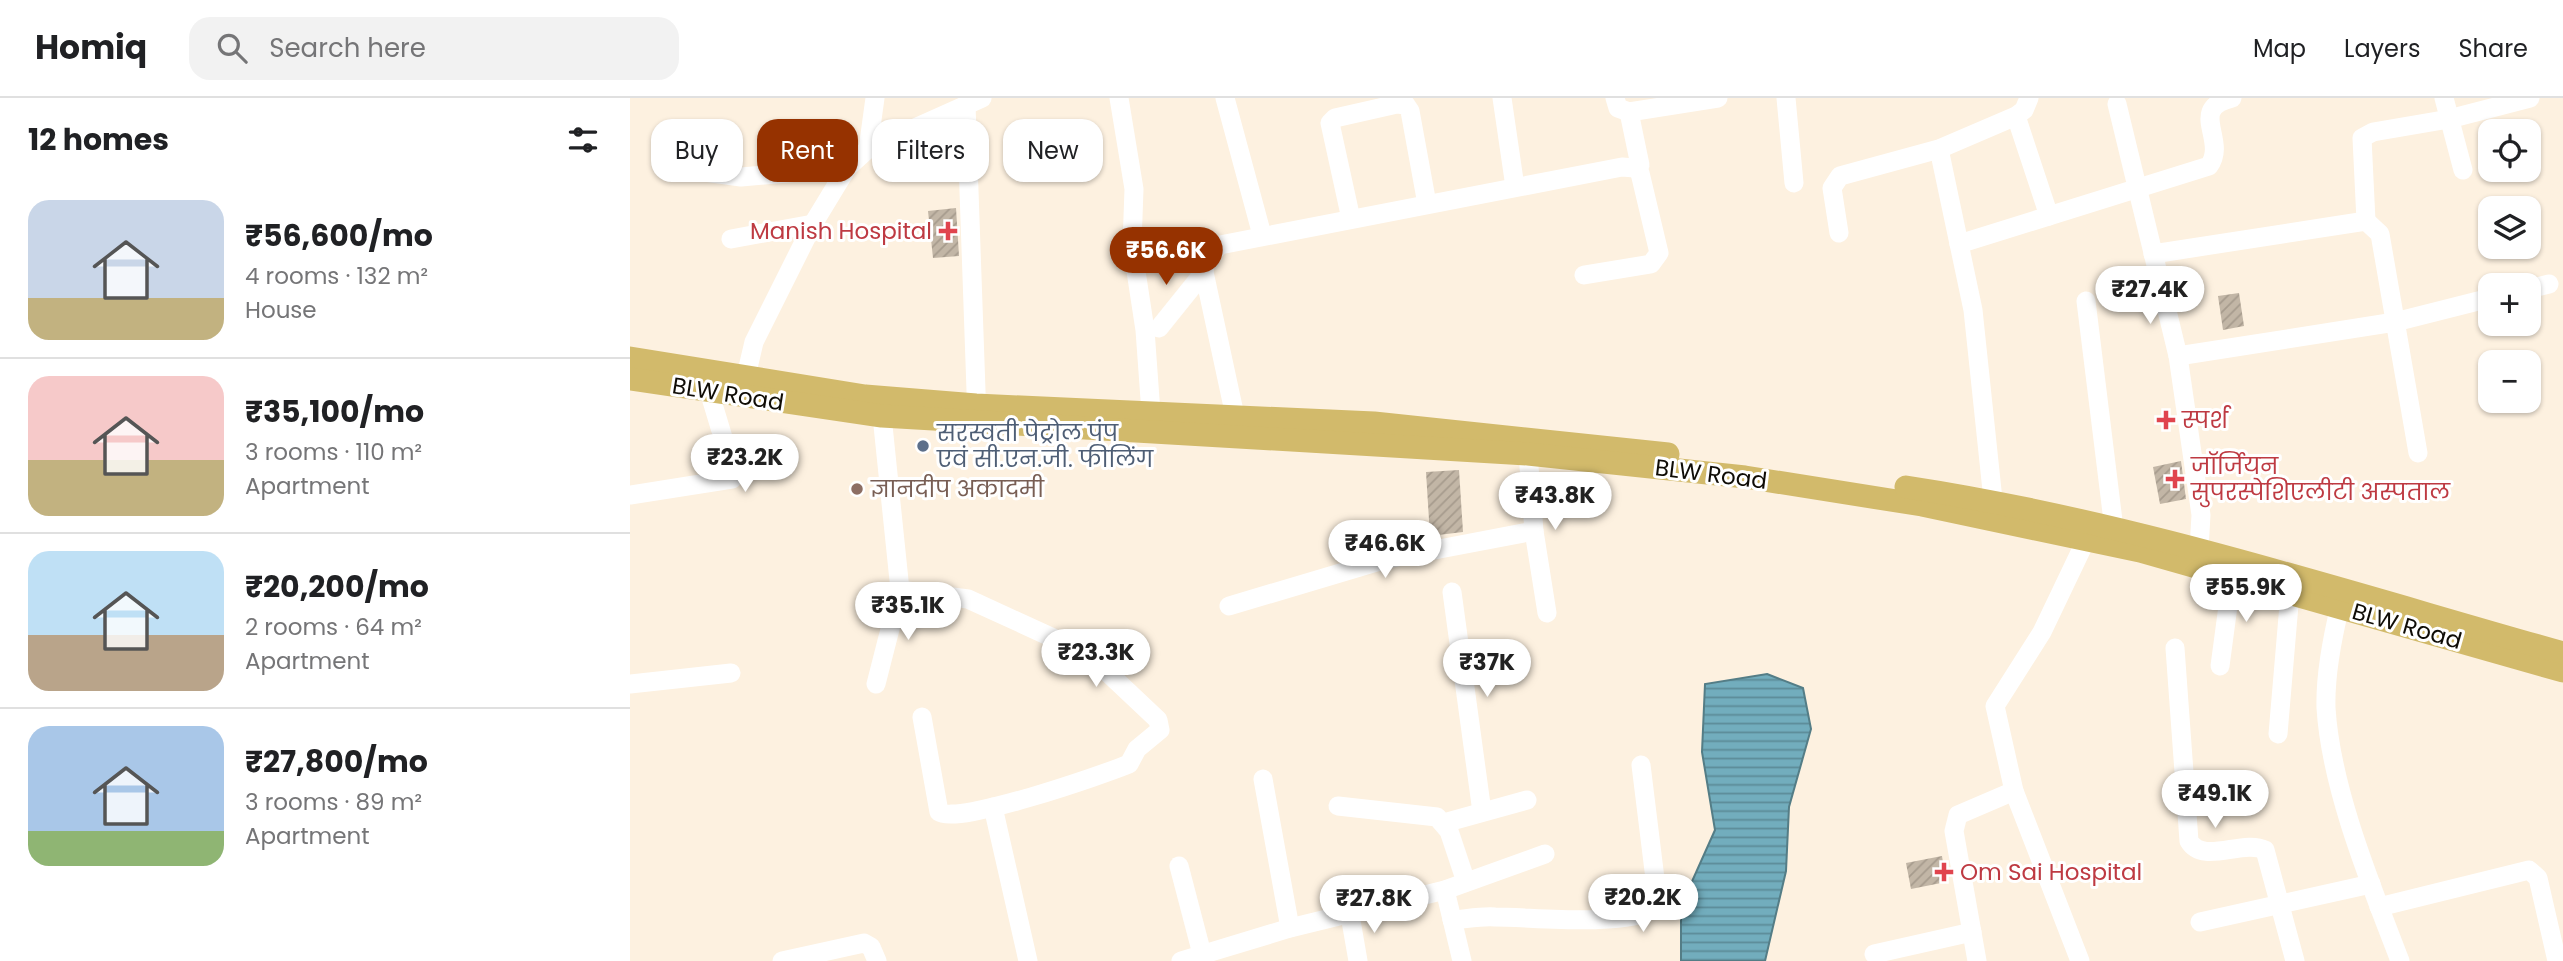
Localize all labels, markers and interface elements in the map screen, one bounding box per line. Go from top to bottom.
search box [189,17,679,80]
text: Homiq [35,24,147,71]
icon: search [213,29,251,67]
text: Search here [269,30,426,66]
text: Map [2253,32,2306,65]
text: Layers [2344,32,2420,65]
text: Share [2458,32,2528,65]
text: 12 homes [28,118,169,161]
chip: Buy [651,119,743,182]
chip: Rent [757,119,858,182]
chip: Filters [872,119,989,182]
chip: New [1003,119,1103,182]
map controls [2478,119,2541,413]
button: locate [2478,119,2541,182]
icon: filters [564,121,602,159]
button: layers [2478,196,2541,259]
text: ₹56,600/mo [245,214,433,257]
place label: Manish Hospital [750,215,932,247]
marker: Manish Hospital [938,221,958,241]
icon: home [84,228,168,312]
pin: ₹56.6K [1109,228,1223,287]
text: ₹56.6K [1126,234,1206,266]
text: 4 rooms · 132 m² [245,260,428,292]
pin: ₹27.4K [2093,266,2207,326]
text: ₹27.4K [2111,273,2189,305]
button: + [2478,273,2541,336]
text: House [245,294,317,326]
button: − [2478,350,2541,413]
street label: BLW Road [670,369,786,419]
text: ₹35,100/mo [245,390,424,433]
icon: home [84,404,168,488]
place label: स्पर्श [2181,404,2232,436]
marker: स्पर्श [2156,410,2176,430]
place label: सरस्वती पेट्रोल पंप एवं सी.एन.जी. फीलिंग [936,417,1154,475]
pin: ₹23.2K [688,434,802,494]
text: 3 rooms · 110 m² [245,436,422,468]
marker: सरस्वती पेट्रोल पंप एवं सी.एन.जी. फीलिंग [915,438,931,454]
text: ₹23.2K [707,441,783,473]
place label: जाॅर्जियन सुपरस्पेशिएलीटी अस्पताल [2190,450,2451,508]
street label: BLW Road [1653,451,1769,497]
marker: जाॅर्जियन सुपरस्पेशिएलीटी अस्पताल [2165,469,2185,489]
text: Apartment [245,470,370,502]
pin: ₹43.8K [1498,472,1612,532]
place label: ज्ञानदीप अकादमी [870,473,1045,505]
text: ₹43.8K [1515,479,1595,511]
marker: ज्ञानदीप अकादमी [849,481,865,497]
pin: ₹46.6K [1328,520,1442,580]
text: ₹46.6K [1344,527,1426,559]
pin: ₹55.9K [2189,564,2303,624]
text: ₹20,200/mo [245,565,429,608]
text: ₹55.9K [2206,571,2286,603]
icon: home [84,579,168,663]
pin: ₹35.1K [851,582,965,642]
text: ₹35.1K [871,589,945,621]
street label: BLW Road [2349,595,2465,657]
text: 2 rooms · 64 m² [245,611,422,643]
pin: ₹23.3K [1039,630,1153,689]
text: ₹23.3K [1057,636,1135,668]
pin: ₹37K [1446,640,1528,699]
text: Apartment [245,645,370,677]
text: ₹37K [1459,646,1515,678]
text: ₹27,800/mo [245,740,428,783]
icon: home [84,754,168,838]
pin: ₹49.1K [2158,770,2272,830]
text: ₹49.1K [2178,777,2252,809]
text: 3 rooms · 89 m² [245,786,422,818]
text: Apartment [245,820,370,852]
place label: Om Sai Hospital [1960,856,2142,888]
marker: Om Sai Hospital [1934,862,1954,882]
pin: ₹20.2K [1586,874,1700,934]
pin: ₹27.8K [1317,876,1431,935]
text: ₹20.2K [1604,881,1682,913]
text: ₹27.8K [1336,882,1412,914]

